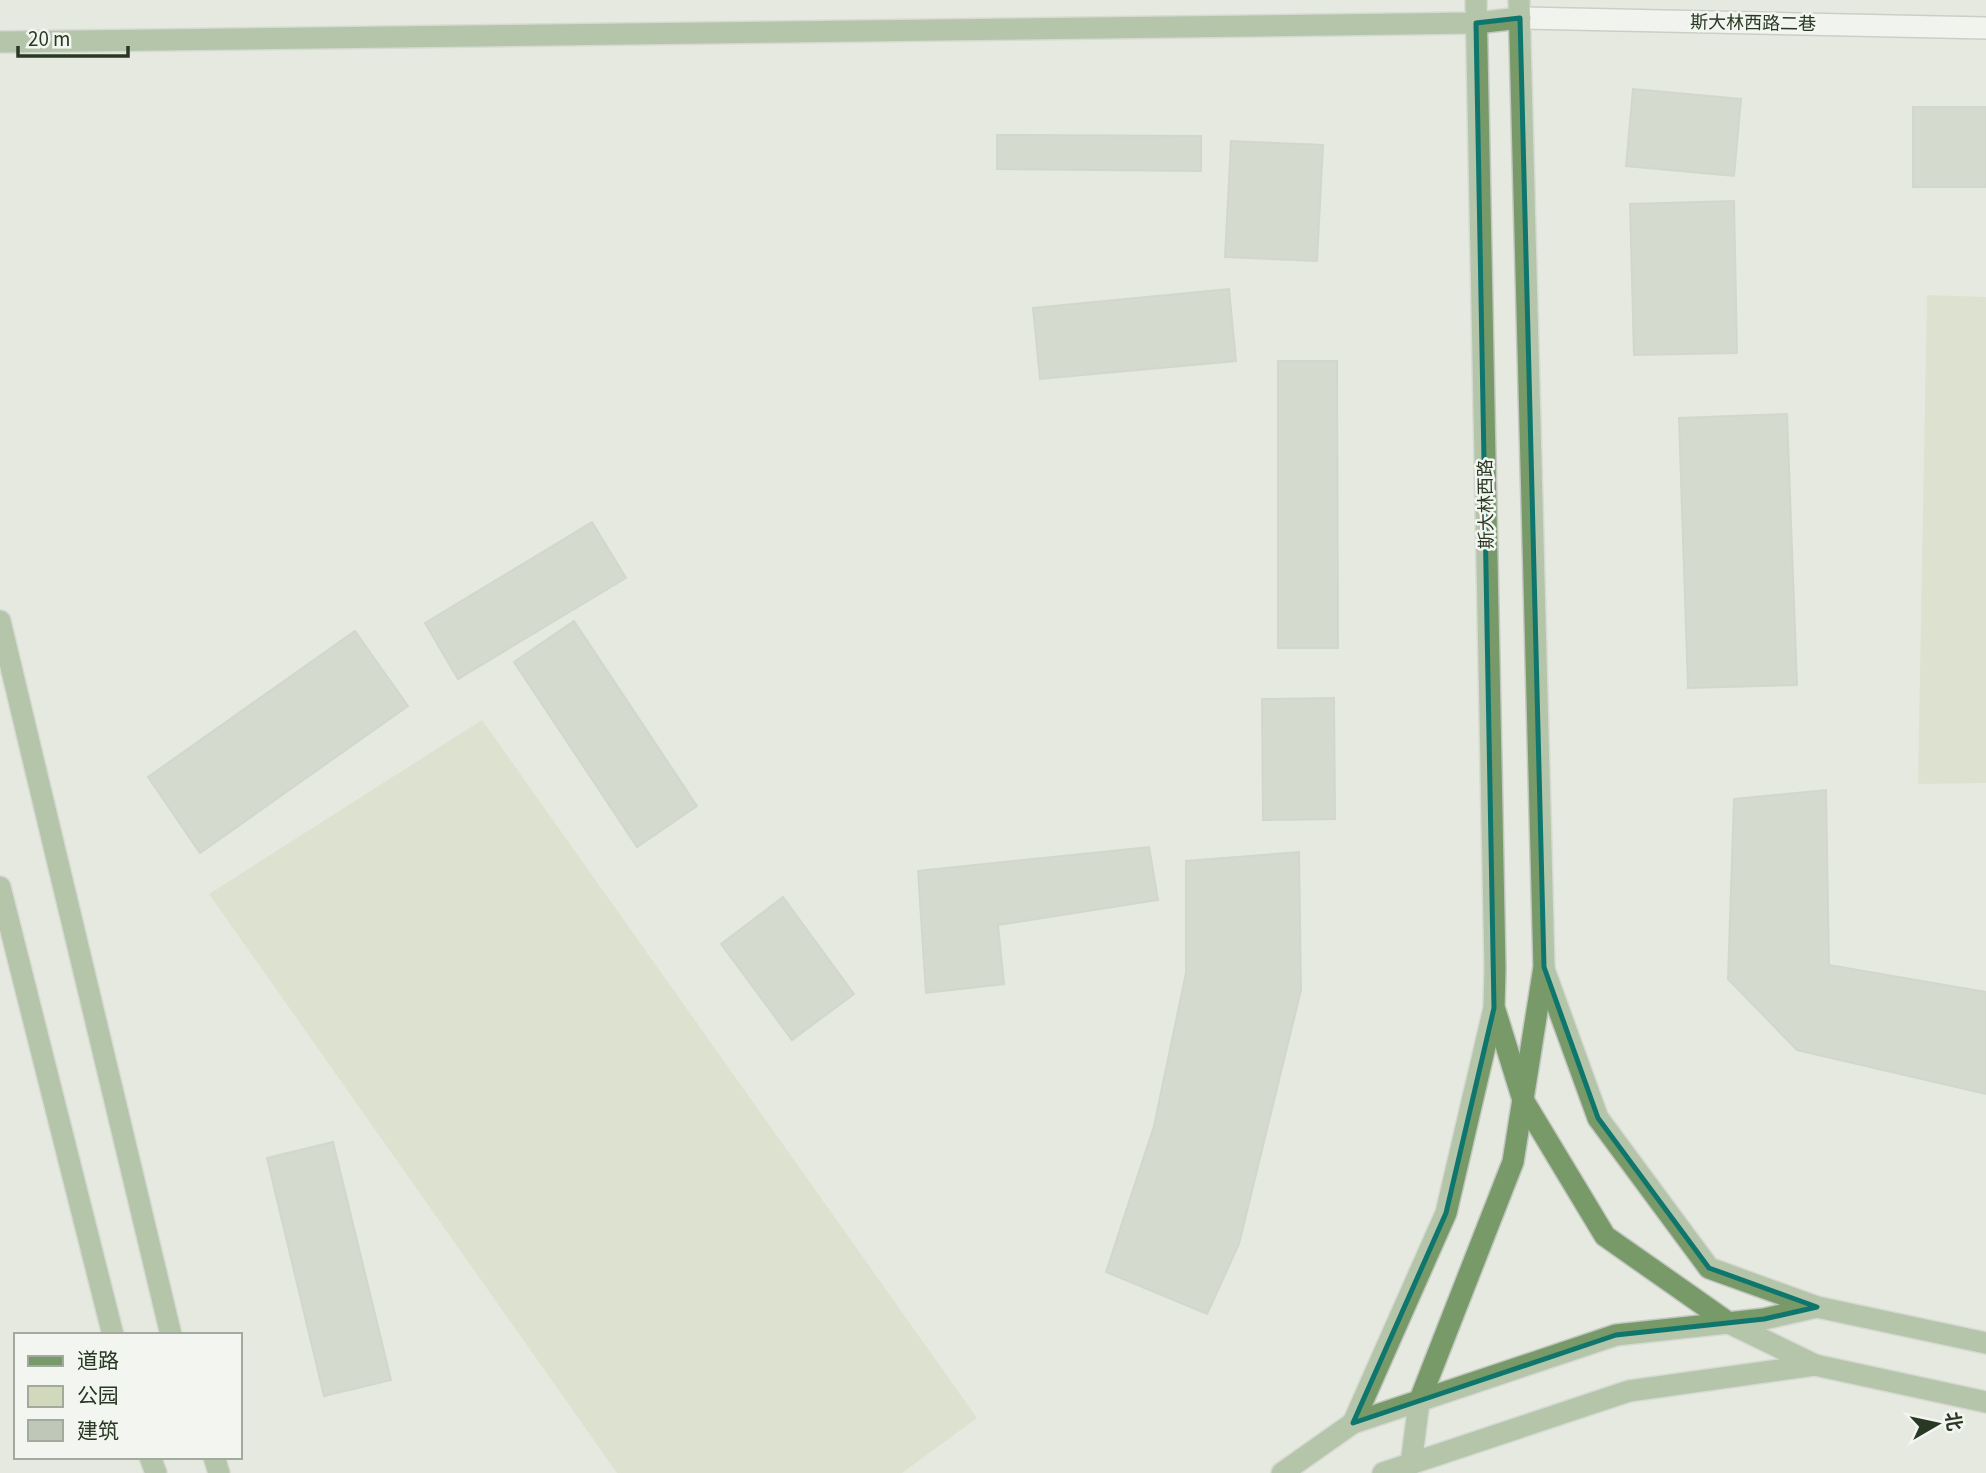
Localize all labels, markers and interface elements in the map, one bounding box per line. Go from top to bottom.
street label: 斯大林西路二巷 [1690,10,1816,37]
scale bar [18,14,128,58]
text: 20 m [28,24,70,54]
street label: 斯大林西路 [1473,459,1500,549]
legend [14,1333,242,1459]
text: 道路 [77,1346,119,1376]
text: 公园 [77,1381,119,1411]
north arrow [1902,1389,1972,1459]
text: 北 [1937,1410,1967,1433]
text: 建筑 [77,1416,119,1446]

